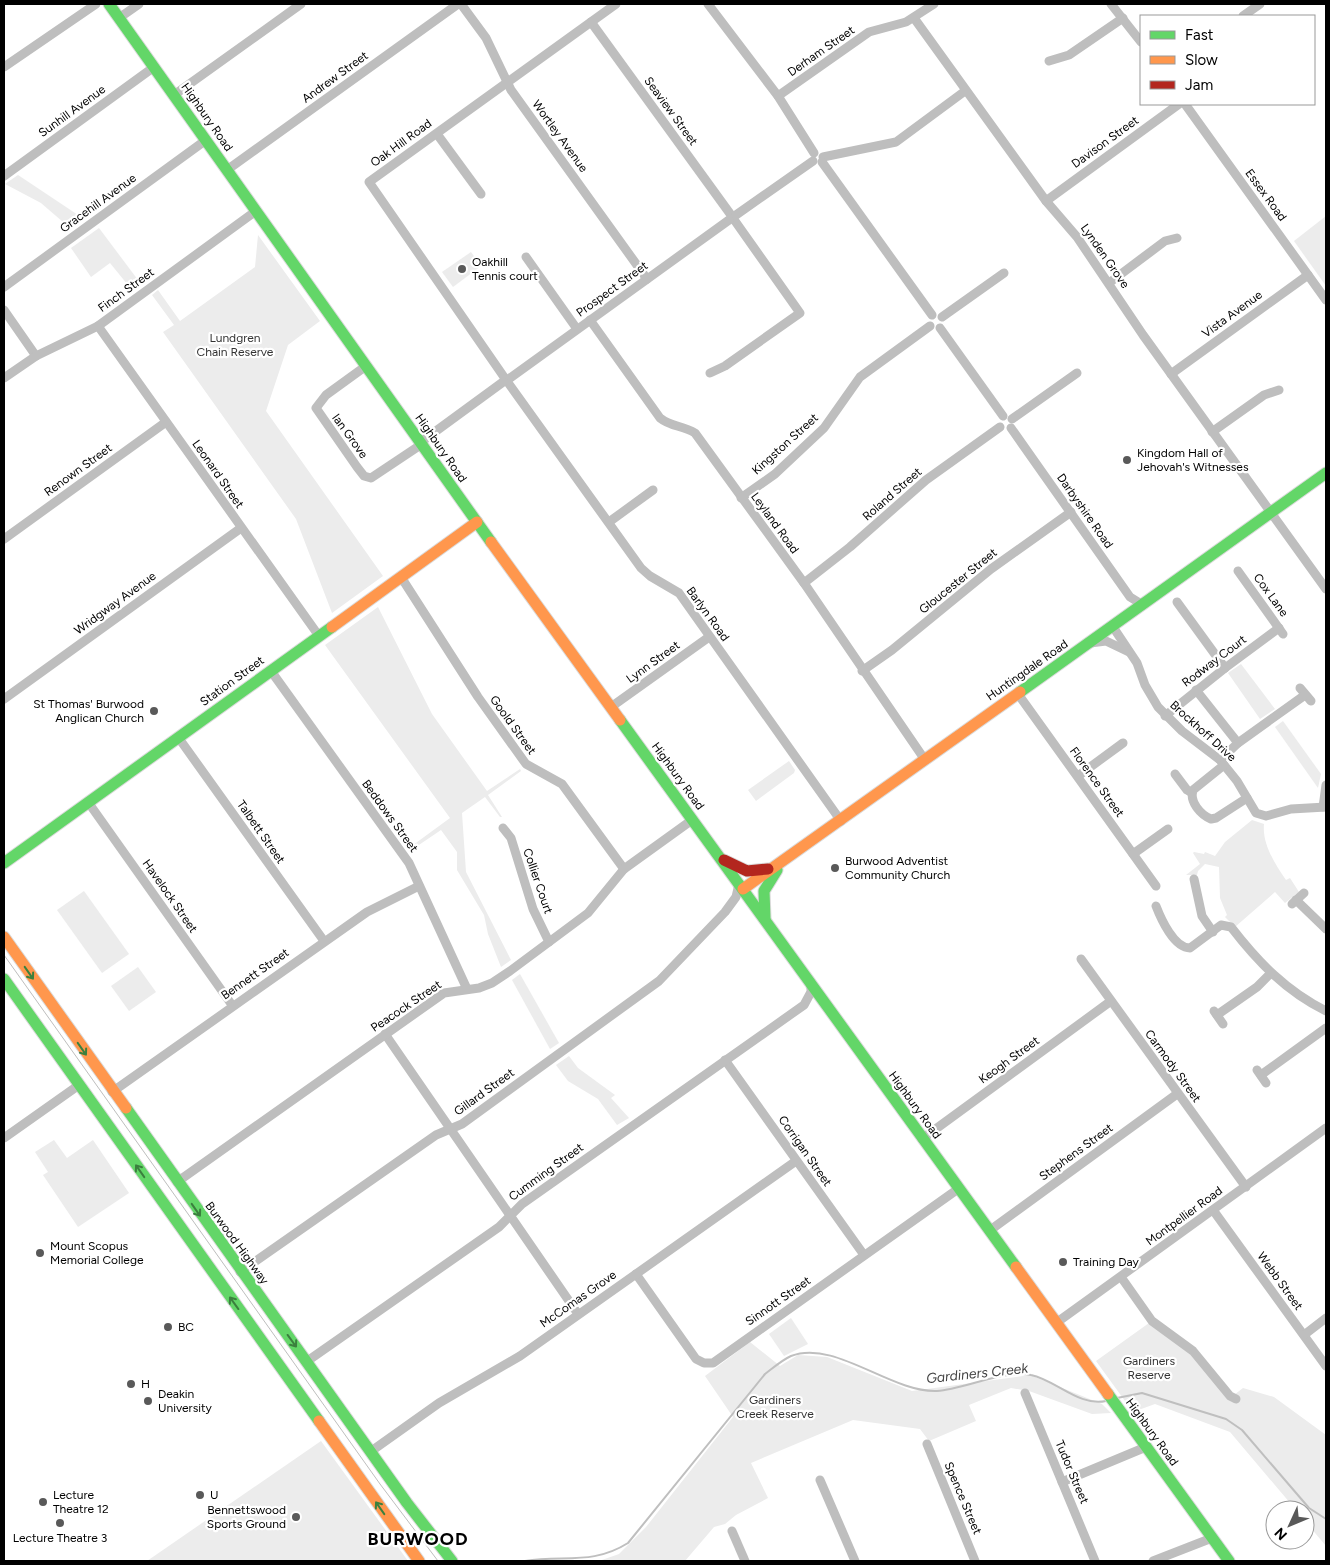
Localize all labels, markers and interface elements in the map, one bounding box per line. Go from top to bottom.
legend [1140,15,1315,105]
street label: Derham Street [785,23,858,79]
text: Fast [1185,26,1214,44]
street label: Andrew Street [299,48,371,106]
text: Slow [1185,51,1218,69]
street label: Seaview Street [641,74,701,148]
text: Jam [1185,76,1213,94]
street label: Highbury Road [178,80,236,154]
street label: Sunhill Avenue [36,82,108,140]
street label: Wortley Avenue [529,97,591,175]
street label: Davison Street [1069,113,1141,171]
street label: Oak Hill Road [368,116,434,170]
street label: Essex Road [1242,166,1290,224]
street label: Gracehill Avenue [57,170,139,235]
street label: Lynden Grove [1078,221,1133,291]
place label: Oakhill Tennis court [472,255,538,283]
street label: Prospect Street [574,258,651,320]
marker: Oakhill Tennis court [456,263,468,275]
street label: Finch Street [95,265,157,315]
street label: Vista Avenue [1199,287,1265,340]
park label: Lundgren Chain Reserve [197,331,274,359]
street label: Kingston Street [749,410,821,477]
street label: Ian Grove [329,411,371,461]
street label: Highbury Road [412,411,470,485]
street label: Leonard Street [189,437,247,511]
street label: Renown Street [41,440,115,499]
place label: Kingdom Hall of Jehovah's Witnesses [1137,446,1249,474]
marker: Kingdom Hall of Jehovah's Witnesses [1121,454,1133,466]
street label: Roland Street [860,464,925,523]
street label: Darbyshire Road [1054,471,1116,551]
street label: Leyland Road [748,490,802,556]
street label: Gloucester Street [916,545,1000,617]
street label: Wridgway Avenue [71,568,159,637]
street label: Cox Lane [1251,571,1292,620]
street label: Barlyn Road [684,584,732,644]
street label: Rodway Court [1179,632,1249,690]
street label: Huntingdale Road [983,637,1071,703]
street label: Lynn Street [624,638,683,686]
street label: Station Street [197,653,267,709]
street label: Goold Street [487,693,539,758]
place label: St Thomas' Burwood Anglican Church [33,697,144,725]
street label: Brockhoff Drive [1167,698,1239,765]
marker: St Thomas' Burwood Anglican Church [148,705,160,717]
street label: Highbury Road [649,739,707,813]
street label: Florence Street [1067,744,1127,820]
street label: Beddows Street [359,777,421,855]
street label: Talbett Street [234,798,288,867]
street label: Collier Court [520,846,556,916]
place label: Burwood Adventist Community Church [845,854,951,882]
street label: Havelock Street [140,857,201,936]
marker: Burwood Adventist Community Church [829,862,841,874]
street label: Bennett Street [218,945,292,1003]
one-way arrow [24,966,34,980]
street label: Peacock Street [368,977,444,1035]
street label: Carmody Street [1142,1027,1204,1105]
street label: Keogh Street [976,1033,1042,1087]
one-way arrow [77,1041,87,1055]
street label: Gillard Street [451,1065,517,1119]
street label: Highbury Road [886,1068,944,1142]
street label: Corrigan Street [775,1113,835,1189]
street label: Stephens Street [1036,1120,1116,1183]
street label: Cumming Street [506,1140,586,1204]
one-way arrow [135,1164,145,1178]
street label: Montpellier Road [1143,1184,1225,1248]
street label: Burwood Highway [202,1199,272,1287]
one-way arrow [191,1202,201,1216]
place label: Mount Scopus Memorial College [50,1239,144,1267]
marker: Mount Scopus Memorial College [34,1247,46,1259]
street label: Webb Street [1254,1249,1306,1313]
place label: Training Day [1073,1255,1139,1269]
marker: Training Day [1057,1256,1069,1268]
street label: McComas Grove [537,1267,619,1330]
street label: Sinnott Street [743,1273,814,1329]
one-way arrow [229,1296,239,1310]
place label: BC [178,1320,194,1334]
marker: BC [162,1321,174,1333]
one-way arrow [286,1334,297,1347]
park label: Gardiners Reserve [1123,1354,1175,1382]
water label: Gardiners Creek [925,1360,1030,1387]
place label: H [141,1377,150,1391]
marker: H [125,1378,137,1390]
place label: Deakin University [158,1387,213,1415]
park label: Gardiners Creek Reserve [736,1393,814,1421]
marker: Deakin University [142,1395,154,1407]
street label: Highbury Road [1123,1395,1181,1469]
street label: Tudor Street [1052,1438,1092,1506]
street label: Spence Street [941,1460,985,1537]
place label: Lecture Theatre 12 [53,1488,109,1516]
place label: U [210,1488,218,1502]
marker: U [194,1489,206,1501]
marker: Lecture Theatre 12 [37,1496,49,1508]
north arrow [1265,1500,1315,1550]
one-way arrow [375,1501,385,1515]
place label: Bennettswood Sports Ground [207,1503,286,1531]
marker: Bennettswood Sports Ground [290,1511,302,1523]
marker: Lecture Theatre 3 [54,1517,66,1529]
text: N [1271,1524,1291,1543]
district label: BURWOOD [368,1528,468,1550]
place label: Lecture Theatre 3 [13,1531,107,1545]

